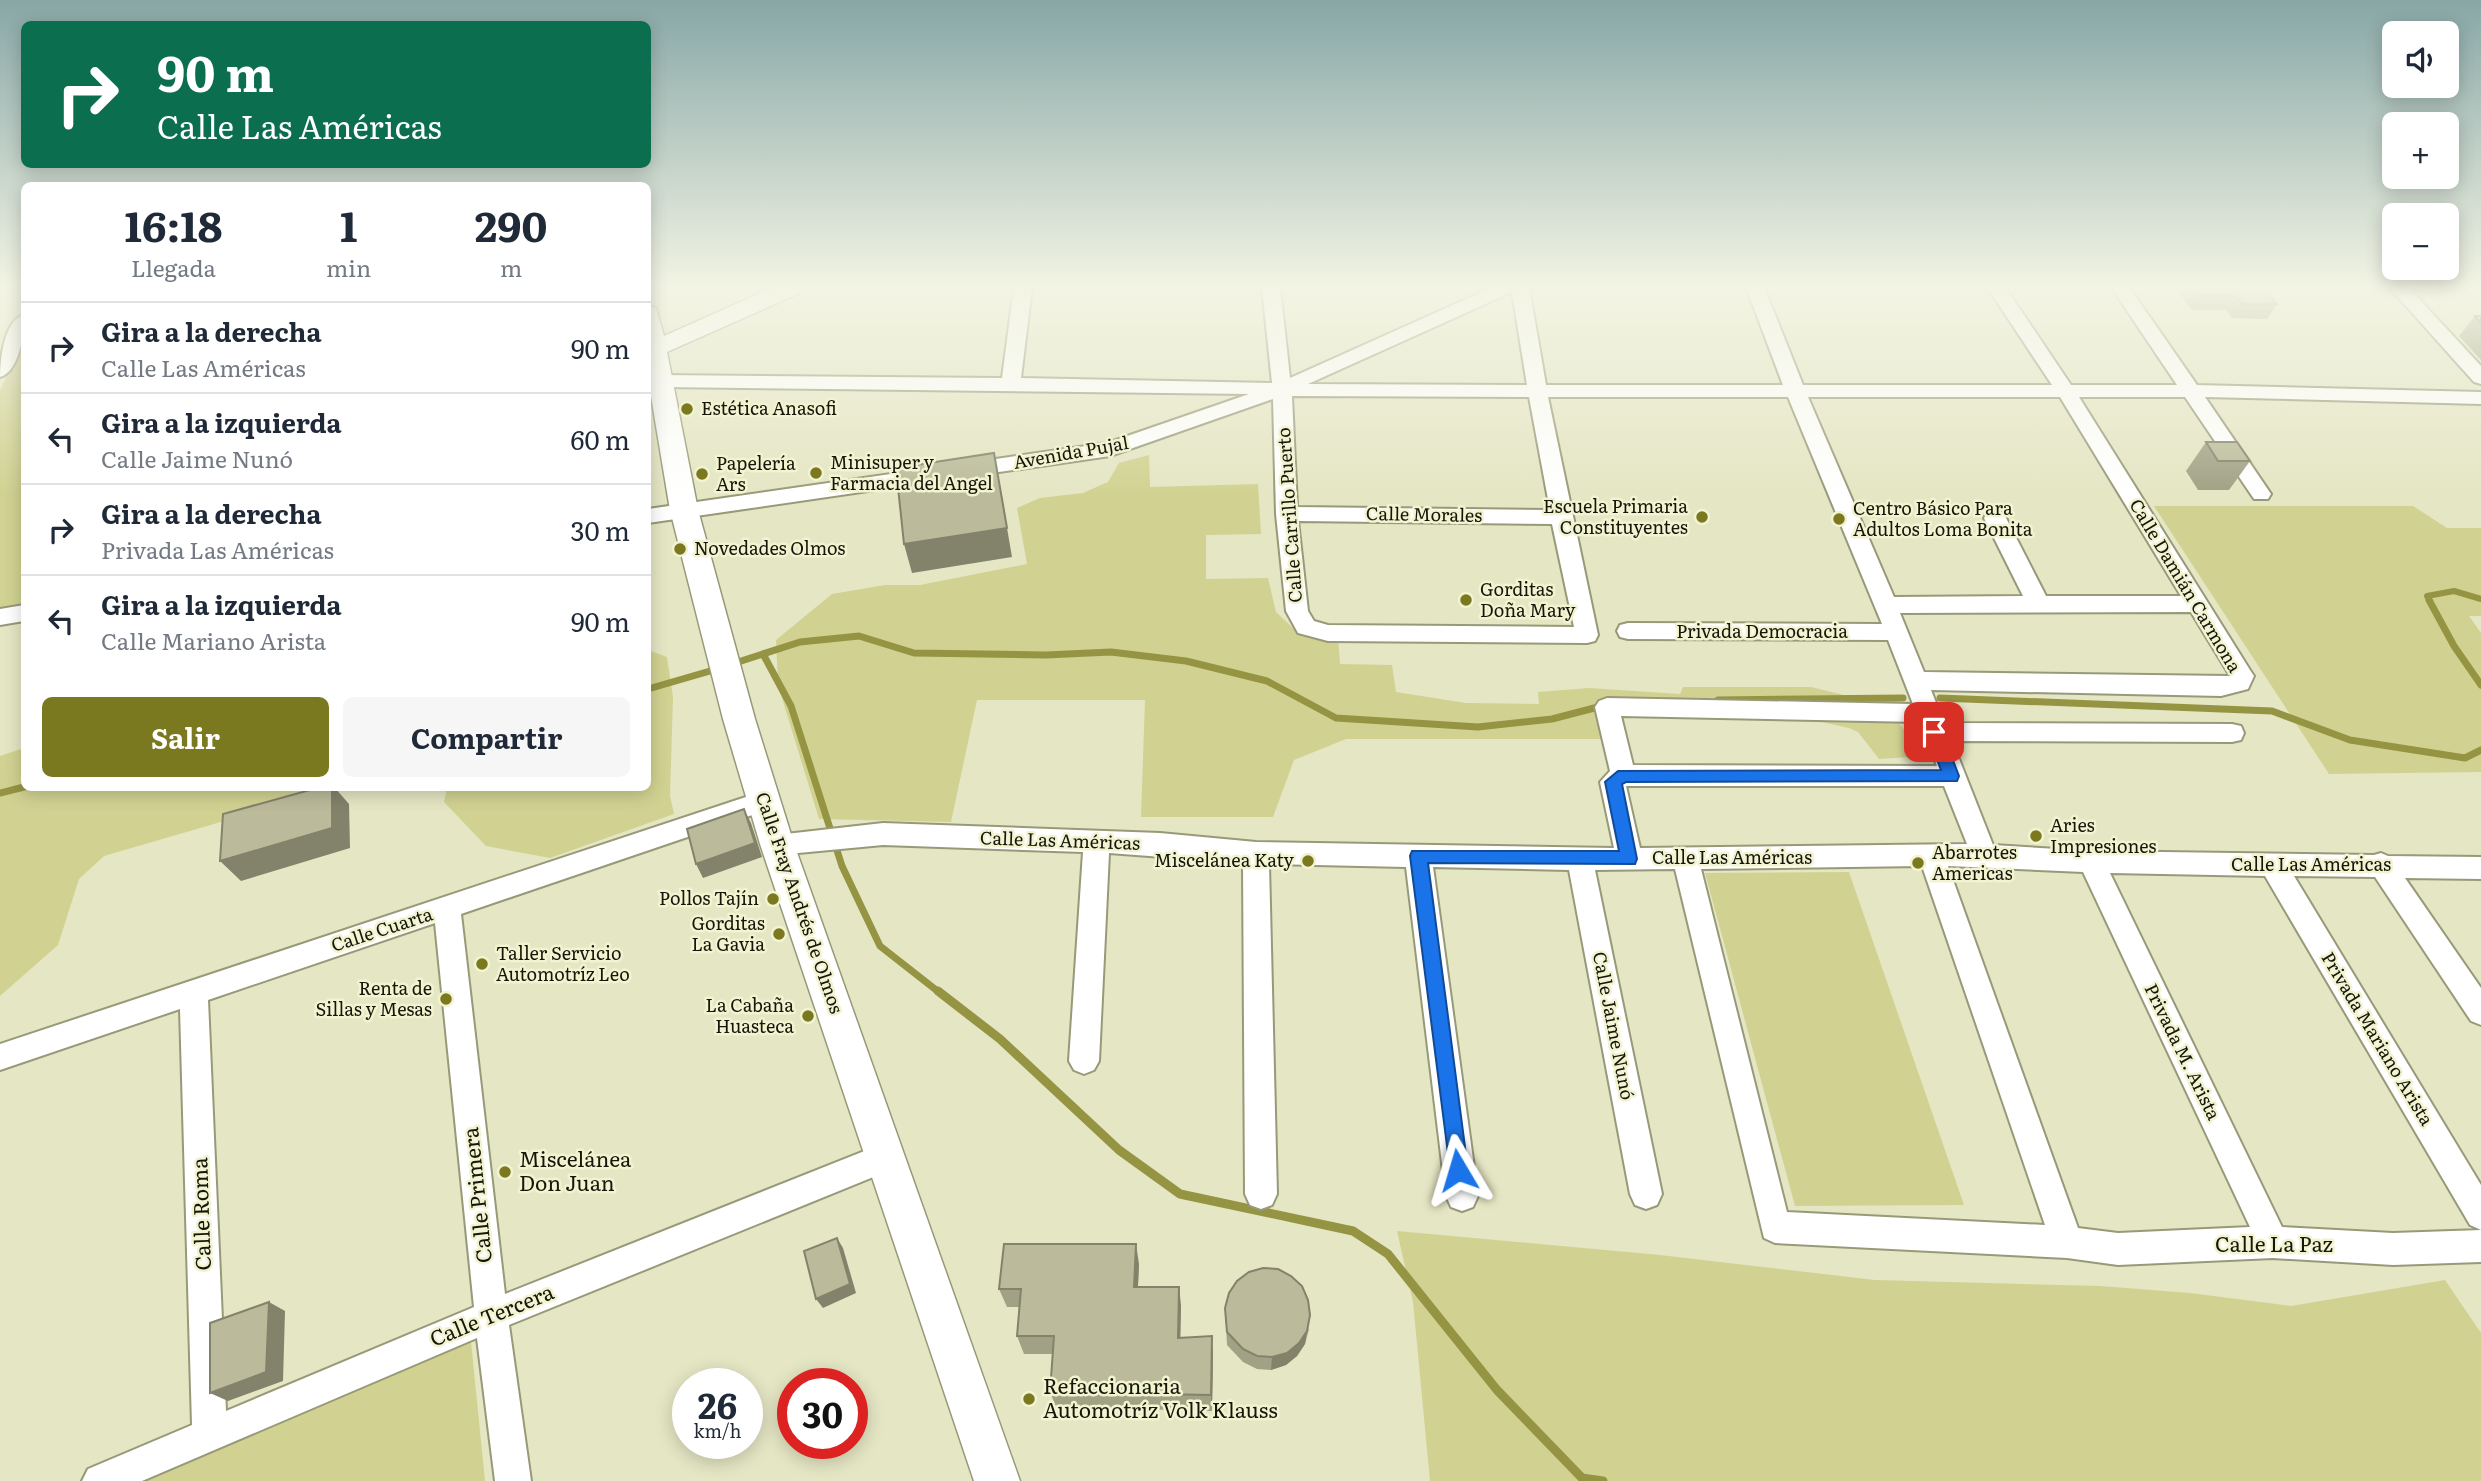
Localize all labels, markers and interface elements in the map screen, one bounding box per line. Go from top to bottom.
map controls [2382,21,2459,280]
button: sound [2382,21,2459,98]
text: 90 m [157,34,274,107]
icon: right [42,49,133,140]
text: Calle Las Américas [157,101,442,149]
button: + [2382,112,2459,189]
text: 16:18 [125,193,222,255]
text: 1 [340,193,357,255]
text: 290 [475,193,547,255]
button: − [2382,203,2459,280]
text: Llegada [131,250,216,284]
text: min [326,250,371,284]
text: m [500,250,522,284]
text: Gira a la derecha [101,311,321,350]
text: 90 m [571,328,630,367]
icon: right [42,329,80,367]
text: Calle Las Américas [101,350,306,384]
place label: Estética Anasofi [701,394,837,421]
marker: Estética Anasofi [679,401,695,417]
text: Gira a la izquierda [101,402,342,441]
text: 60 m [571,419,630,458]
icon: left [42,420,80,458]
street label: Calle Carrillo Puerto [1269,427,1308,604]
street label: Avenida Pujal [1011,428,1130,475]
text: Calle Jaime Nunó [101,441,293,475]
place label: Minisuper y Farmacia del Angel [830,448,993,496]
place label: Papelería Ars [716,449,796,497]
marker: Minisuper y Farmacia del Angel [808,465,824,481]
marker: Papelería Ars [694,466,710,482]
place label: Escuela Primaria Constituyentes [1543,492,1688,540]
text: Gira a la derecha [101,493,321,532]
street label: Calle Damián Carmona [2124,493,2249,677]
place label: Centro Básico Para Adultos Loma Bonita [1853,494,2033,542]
street label: Calle Morales [1366,499,1482,528]
marker: Escuela Primaria Constituyentes [1694,509,1710,525]
text: 30 m [570,510,630,549]
icon: right [42,511,80,549]
marker: Centro Básico Para Adultos Loma Bonita [1831,511,1847,527]
text: Privada Las Américas [101,532,334,566]
place label: Novedades Olmos [694,534,845,561]
marker: Novedades Olmos [672,541,688,557]
place label: Gorditas Doña Mary [1480,575,1576,623]
text: Gira a la izquierda [101,584,342,623]
marker: Gorditas Doña Mary [1458,592,1474,608]
text: 90 m [571,601,630,640]
icon: left [42,602,80,640]
street label: Privada Democracia [1676,617,1848,644]
text: Calle Mariano Arista [101,623,326,657]
button: Salir [42,697,329,777]
button: Compartir [343,697,630,777]
pin [1904,702,1964,762]
icon: arrive [1915,713,1953,751]
street label: Calle Fray Andrés de Olmos [750,788,851,1017]
place label: Aries Impresiones [2050,811,2157,859]
street label: Calle Las Américas [980,823,1141,856]
marker: Aries Impresiones [2028,828,2044,844]
place label: Abarrotes Americas [1932,838,2017,886]
street label: Calle Las Américas [1652,843,1812,870]
place label: Miscelánea Katy [1154,846,1295,873]
street label: Calle Las Américas [2231,850,2391,877]
marker: Miscelánea Katy [1300,853,1316,869]
marker: Abarrotes Americas [1910,855,1926,871]
place label: Pollos Tajín [659,884,759,911]
marker: Pollos Tajín [765,891,781,907]
street label: Calle Cuarta [327,899,436,958]
place label: Gorditas La Gavia [691,909,765,957]
marker: Gorditas La Gavia [771,926,787,942]
place label: Taller Servicio Automotríz Leo [496,939,630,987]
street label: Privada Mariano Arista [2316,946,2441,1130]
street label: Calle Jaime Nunó [1587,949,1642,1102]
marker: Taller Servicio Automotríz Leo [474,956,490,972]
place label: Renta de Sillas y Mesas [315,974,432,1022]
street label: Privada M. Arista [2139,979,2228,1124]
marker: Renta de Sillas y Mesas [438,991,454,1007]
place label: La Cabaña Huasteca [706,991,794,1039]
marker: La Cabaña Huasteca [800,1008,816,1024]
street label: Calle Primera [453,1125,498,1265]
position arrow [1421,1133,1495,1207]
place label: Miscelánea Don Juan [519,1142,632,1197]
street label: Calle Roma [182,1156,217,1271]
marker: Miscelánea Don Juan [497,1164,513,1180]
street label: Calle La Paz [2215,1227,2333,1258]
street label: Calle Tercera [424,1274,558,1353]
speed limit sign: 30 [777,1368,868,1459]
place label: Refaccionaria Automotríz Volk Klauss [1043,1369,1278,1424]
text: 26 [698,1378,737,1430]
marker: Refaccionaria Automotríz Volk Klauss [1021,1391,1037,1407]
text: km/h [694,1417,741,1444]

